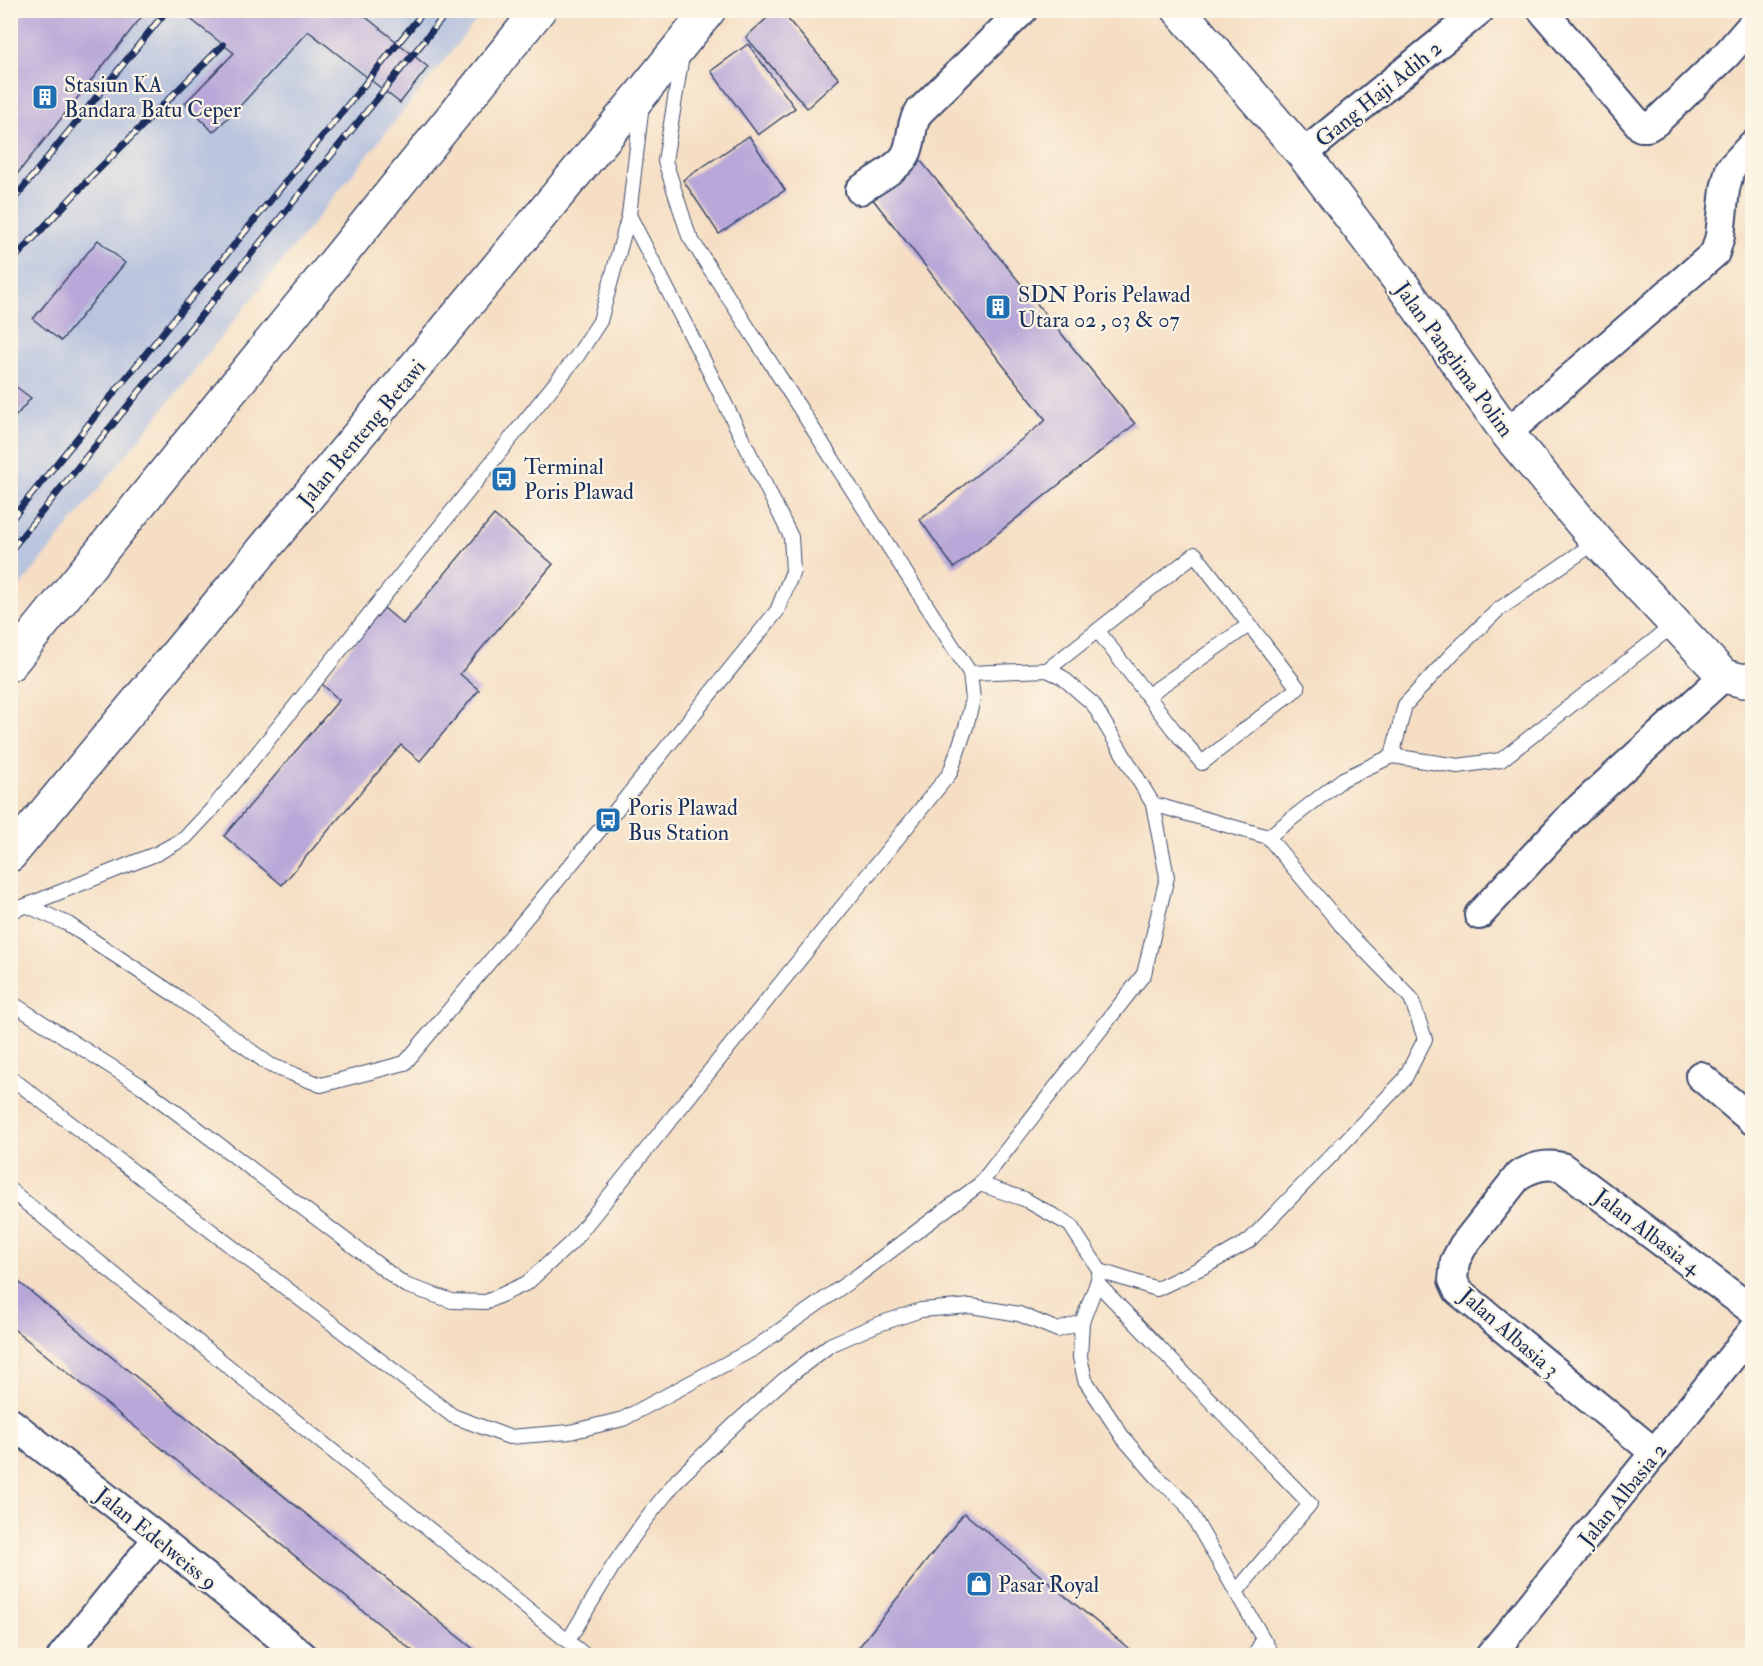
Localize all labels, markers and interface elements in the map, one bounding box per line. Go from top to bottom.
street label: Gang Haji Adih 2 [1310,34,1448,153]
place label: Stasiun KA Bandara Batu Ceper [64,71,242,125]
building icon: Stasiun KA Bandara Batu Ceper [30,82,60,112]
street label: Jalan Panglima Polim [1388,276,1520,443]
place label: SDN Poris Pelawad Utara 02 , 03 & 07 [1018,281,1191,334]
building icon: SDN Poris Pelawad Utara 02 , 03 & 07 [983,292,1013,322]
street label: Jalan Benteng Betawi [291,354,432,514]
place label: Terminal Poris Plawad [524,453,634,506]
bus stop icon: Terminal Poris Plawad [489,464,519,494]
place label: Poris Plawad Bus Station [628,794,738,847]
bus stop icon: Poris Plawad Bus Station [593,805,623,835]
street label: Jalan Albasia 4 [1588,1182,1707,1282]
street label: Jalan Albasia 3 [1453,1281,1565,1384]
street label: Jalan Albasia 2 [1572,1437,1673,1553]
street label: Jalan Edelweiss 9 [89,1480,223,1597]
shop icon: Pasar Royal [964,1569,994,1599]
place label: Pasar Royal [998,1571,1099,1599]

